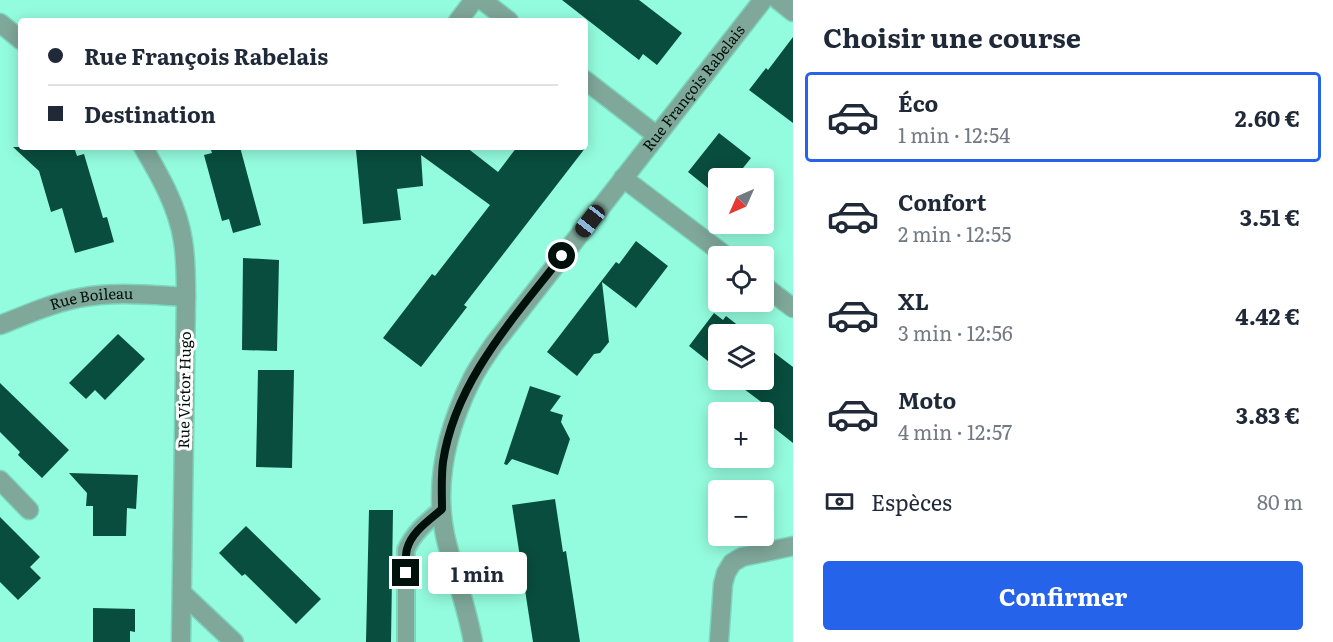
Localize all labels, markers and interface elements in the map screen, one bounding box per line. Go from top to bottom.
text: Choisir une course [823,16,1081,56]
street label: Rue François Rabelais [636,19,750,155]
text: Rue François Rabelais [84,39,328,72]
text: Éco [898,86,938,119]
icon: car [826,90,880,144]
text: Destination [84,97,216,130]
text: 2.60 € [1235,101,1300,134]
text: 1 min · 12:54 [898,119,1010,149]
north arrow [708,168,774,234]
map controls [708,168,774,546]
text: Confort [898,185,986,218]
icon: car [826,189,880,243]
text: 3.51 € [1240,200,1300,233]
car [572,201,608,241]
text: 2 min · 12:55 [898,218,1011,248]
route start [548,242,575,269]
button: locate [708,246,774,312]
street label: Rue Boileau [46,281,134,315]
text: XL [898,284,929,317]
icon: car [826,288,880,342]
text: 4.42 € [1235,299,1300,332]
text: 3 min · 12:56 [898,317,1013,347]
button: layers [708,324,774,390]
street label: Rue Victor Hugo [171,331,196,449]
text: Moto [898,383,956,416]
icon: car [826,387,880,441]
text: 3.83 € [1236,398,1300,431]
button: + [708,402,774,468]
text: 4 min · 12:57 [898,416,1012,446]
button: − [708,480,774,546]
icon: cash [823,485,856,518]
text: Espèces [871,485,952,518]
text: 80 m [1257,486,1303,516]
callout: 1 min [427,552,526,594]
text: 1 min [451,558,504,588]
route end [392,559,419,586]
button: Confirmer [823,561,1303,630]

